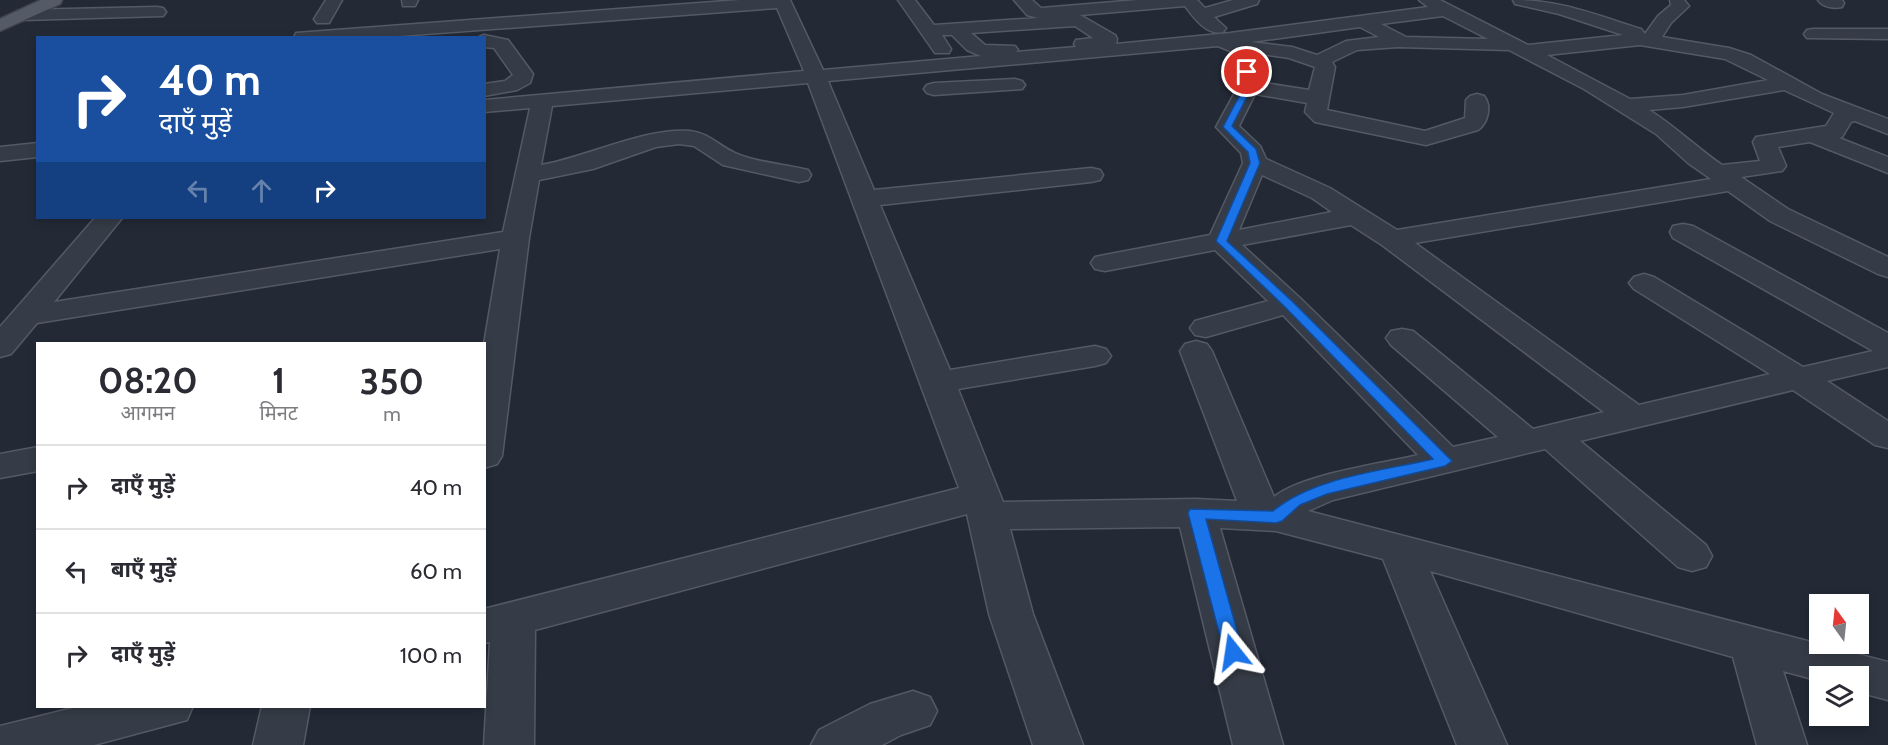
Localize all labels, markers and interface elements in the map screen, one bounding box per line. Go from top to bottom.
pin [1221,46,1272,97]
text: 40 m [159,54,261,106]
icon: arrive [1230,55,1263,88]
icon: right [60,60,138,138]
text: दाएँ मुड़ें [159,106,232,139]
icon: left [182,174,215,207]
icon: ahead [245,174,278,207]
icon: right [308,174,341,207]
text: 08:20 [98,358,198,402]
text: 1 [272,358,285,402]
text: 350 [360,359,424,403]
text: आगमन [120,401,175,425]
text: मिनट [260,401,298,425]
text: m [383,402,401,426]
icon: right [60,471,93,504]
text: दाएँ मुड़ें [111,472,175,499]
text: 40 m [410,474,462,501]
icon: left [60,555,93,588]
text: बाएँ मुड़ें [111,556,176,583]
text: 60 m [410,558,462,585]
north arrow [1809,594,1869,654]
map controls [1809,594,1869,726]
position arrow [1201,620,1265,684]
icon: right [60,639,93,672]
text: दाएँ मुड़ें [111,640,175,667]
text: 100 m [400,642,462,669]
button: layers [1809,666,1869,726]

